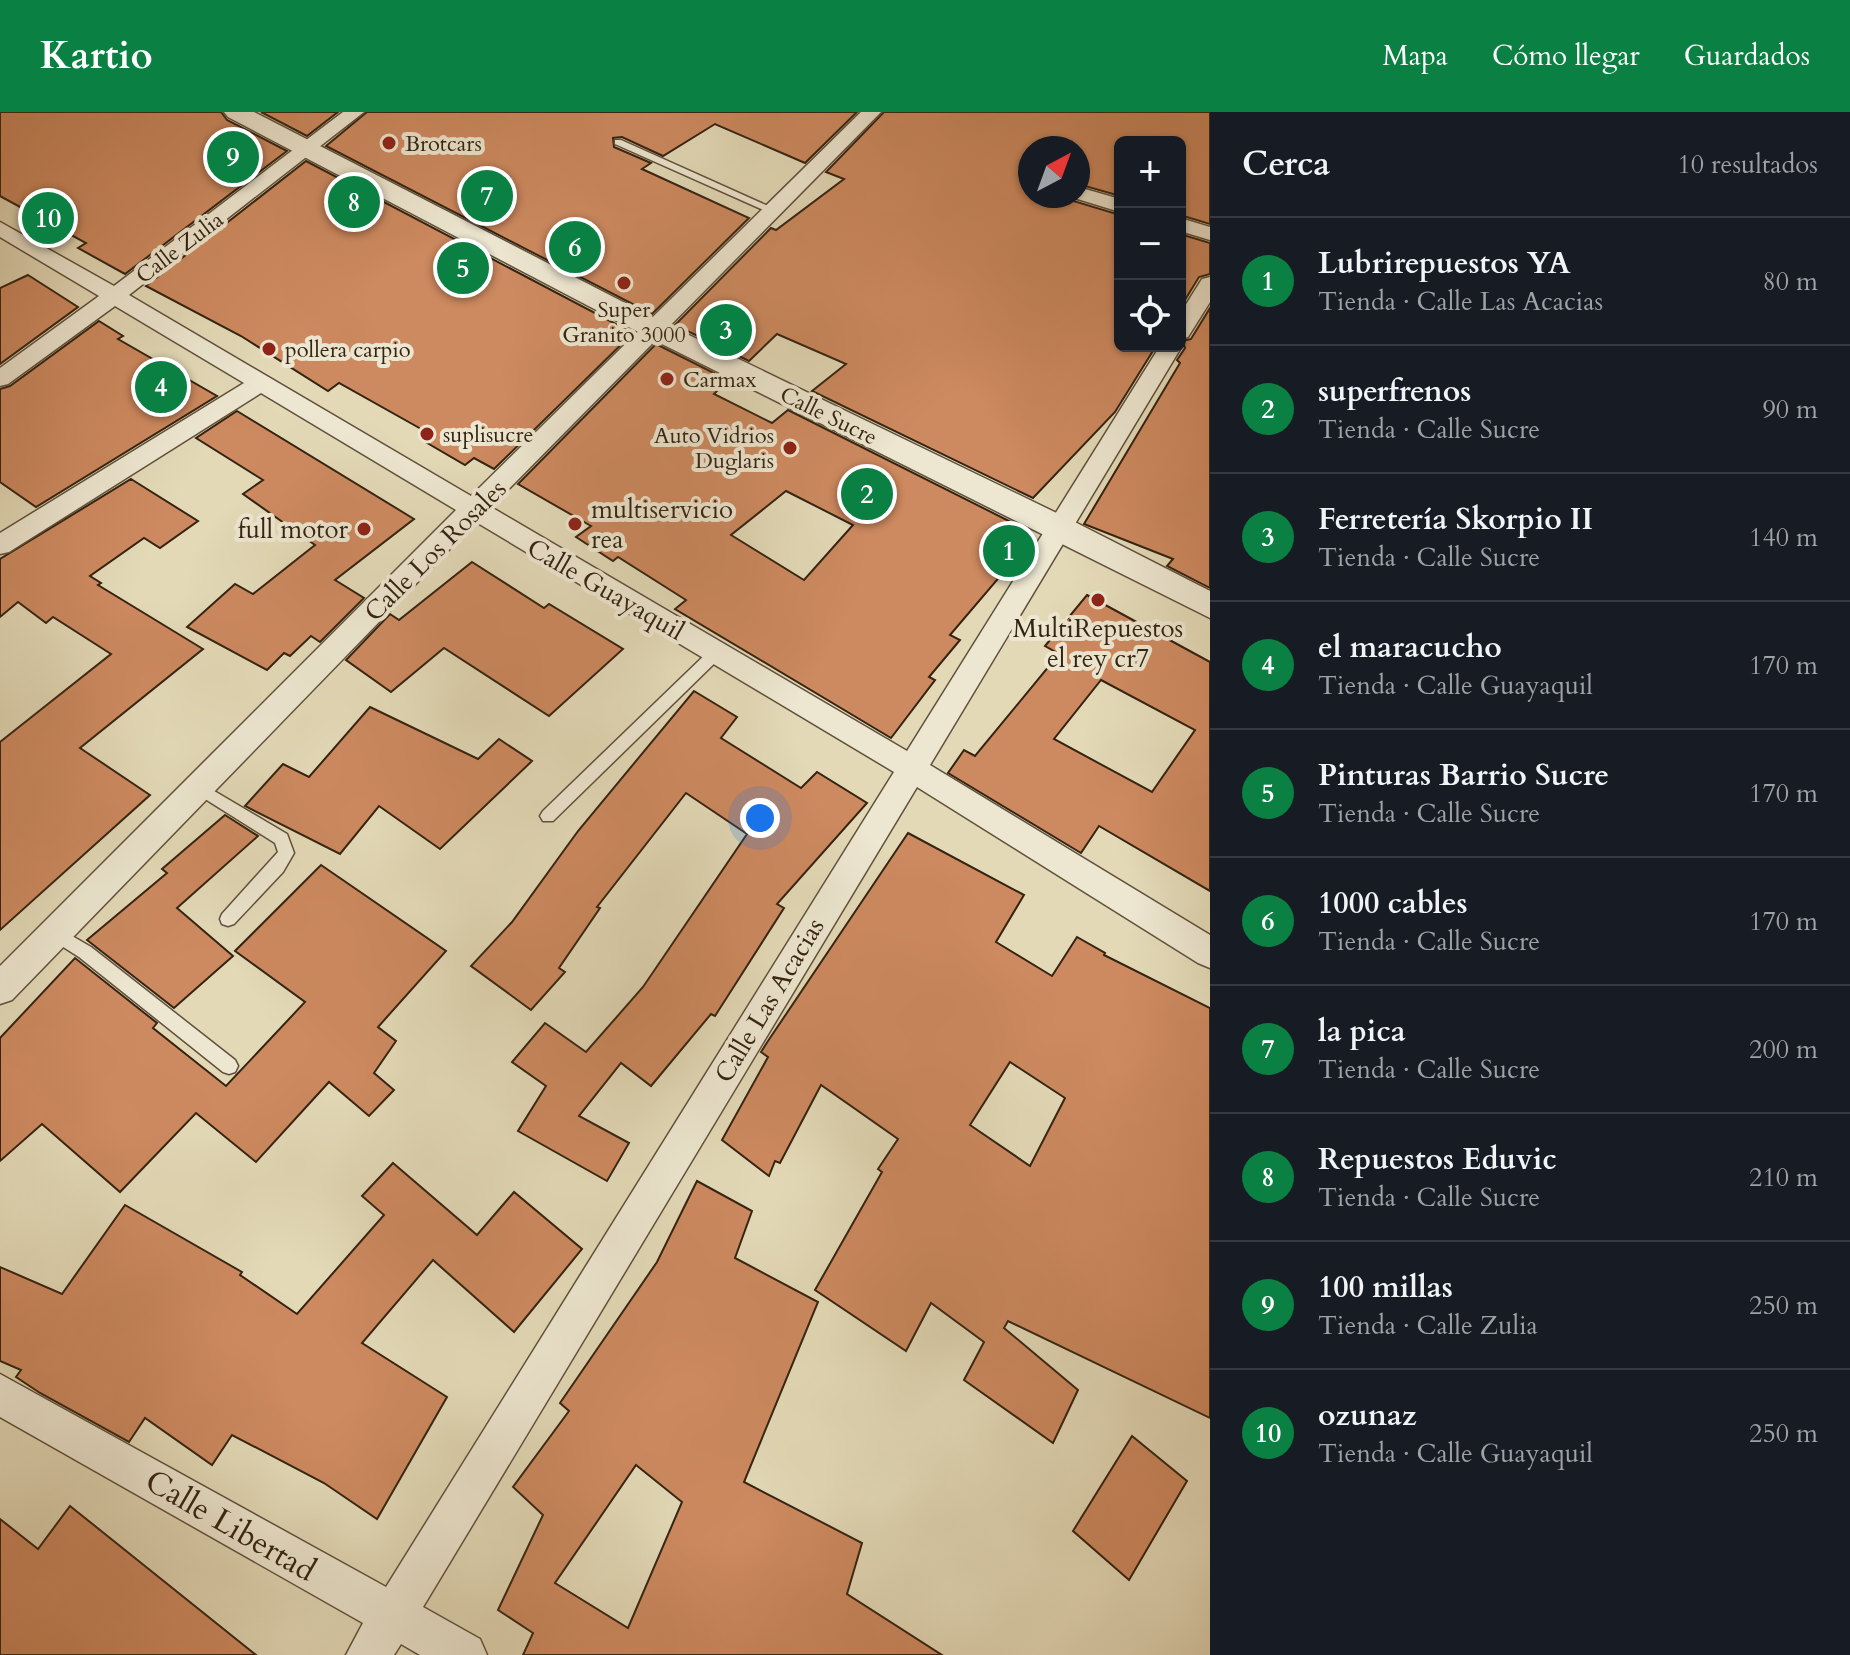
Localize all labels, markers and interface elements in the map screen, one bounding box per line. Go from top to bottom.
text: Kartio [40,30,153,82]
text: Mapa [1382,37,1448,75]
text: Cómo llegar [1492,37,1640,75]
text: Guardados [1684,37,1810,75]
pin: 9 [207,127,259,187]
place label: Brotcars [405,129,482,159]
marker: Brotcars [380,134,398,152]
north arrow [1018,136,1090,208]
map controls [1114,136,1186,352]
button: + [1114,136,1186,208]
text: Cerca [1242,141,1330,187]
text: 10 resultados [1677,147,1818,182]
pin: 7 [461,166,513,226]
pin: 8 [328,172,380,232]
pin: 10 [22,188,74,248]
street label: Calle Zulia [130,205,230,291]
button: − [1114,208,1186,280]
pin: 6 [549,217,601,277]
pin: 5 [437,238,489,298]
text: Lubrirepuestos YA [1318,243,1570,284]
text: 1 [1261,264,1275,299]
text: 80 m [1762,264,1818,299]
marker: Super Granito 3000 [615,274,633,292]
button: locate [1114,280,1186,352]
text: Tienda · Calle Las Acacias [1318,284,1603,319]
place label: Super Granito 3000 [562,295,686,350]
pin: 3 [700,300,752,360]
place label: pollera carpio [285,335,411,365]
marker: pollera carpio [260,340,278,358]
pin: 4 [135,357,187,417]
place label: Carmax [683,365,756,395]
marker: Carmax [658,370,676,388]
text: superfrenos [1318,371,1471,412]
street label: Calle Sucre [775,379,882,452]
text: 2 [1261,392,1275,427]
text: 90 m [1762,392,1818,427]
text: Tienda · Calle Sucre [1318,412,1540,447]
place label: suplisucre [443,420,533,450]
place label: Auto Vidrios Duglaris [654,421,774,476]
marker: suplisucre [418,425,436,443]
marker: Auto Vidrios Duglaris [781,439,799,457]
pin: 2 [841,464,893,524]
street label: Calle Los Rosales [357,472,514,629]
place label: multiservicio rea [591,492,733,557]
text: Ferretería Skorpio II [1318,499,1593,540]
place label: full motor [238,512,349,547]
marker: multiservicio rea [566,515,584,533]
marker: full motor [355,520,373,538]
text: 3 [1261,520,1275,555]
text: 140 m [1749,520,1818,555]
pin: 1 [983,521,1035,581]
street label: Calle Guayaquil [521,530,691,649]
text: Tienda · Calle Sucre [1318,540,1540,575]
marker: MultiRepuestos el rey cr7 [1089,591,1107,609]
place label: MultiRepuestos el rey cr7 [1013,611,1183,676]
text: el maracucho [1318,627,1502,668]
text: 4 [1261,648,1275,683]
text: 170 m [1749,648,1818,683]
text: Tienda · Calle Guayaquil [1318,668,1593,703]
text: Pinturas Barrio Sucre [1318,755,1609,796]
text: 5 [1261,776,1275,811]
text: 170 m [1749,776,1818,811]
text: Tienda · Calle Sucre [1318,796,1540,831]
your location [740,798,780,838]
text: 1000 cables [1318,883,1468,924]
text: 6 [1261,904,1275,939]
text: 170 m [1749,904,1818,939]
street label: Calle Las Acacias [706,911,832,1089]
text: Tienda · Calle Sucre [1318,924,1540,959]
text: la pica [1318,1011,1406,1052]
text: 7 [1261,1032,1275,1067]
text: 200 m [1749,1032,1818,1067]
text: Tienda · Calle Sucre [1318,1052,1540,1087]
text: Repuestos Eduvic [1318,1139,1557,1180]
text: 8 [1261,1160,1275,1195]
text: 210 m [1749,1160,1818,1195]
text: Tienda · Calle Sucre [1318,1180,1540,1215]
text: 100 millas [1318,1267,1453,1308]
text: 9 [1261,1288,1275,1323]
text: 250 m [1749,1288,1818,1323]
text: Tienda · Calle Zulia [1318,1308,1538,1343]
text: ozunaz [1318,1395,1417,1436]
text: 10 [1255,1416,1281,1451]
text: 250 m [1749,1416,1818,1451]
text: Tienda · Calle Guayaquil [1318,1436,1593,1471]
street label: Calle Libertad [137,1459,324,1593]

